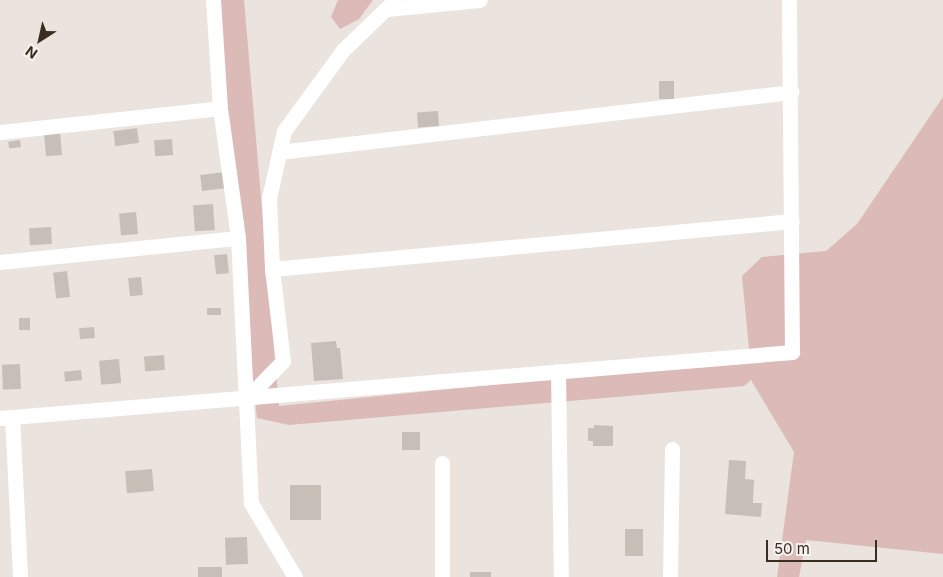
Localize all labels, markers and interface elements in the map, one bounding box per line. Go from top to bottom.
north arrow [15,15,65,65]
text: N [22,43,40,63]
scale bar [768,530,879,562]
text: 50 m [774,539,810,558]

